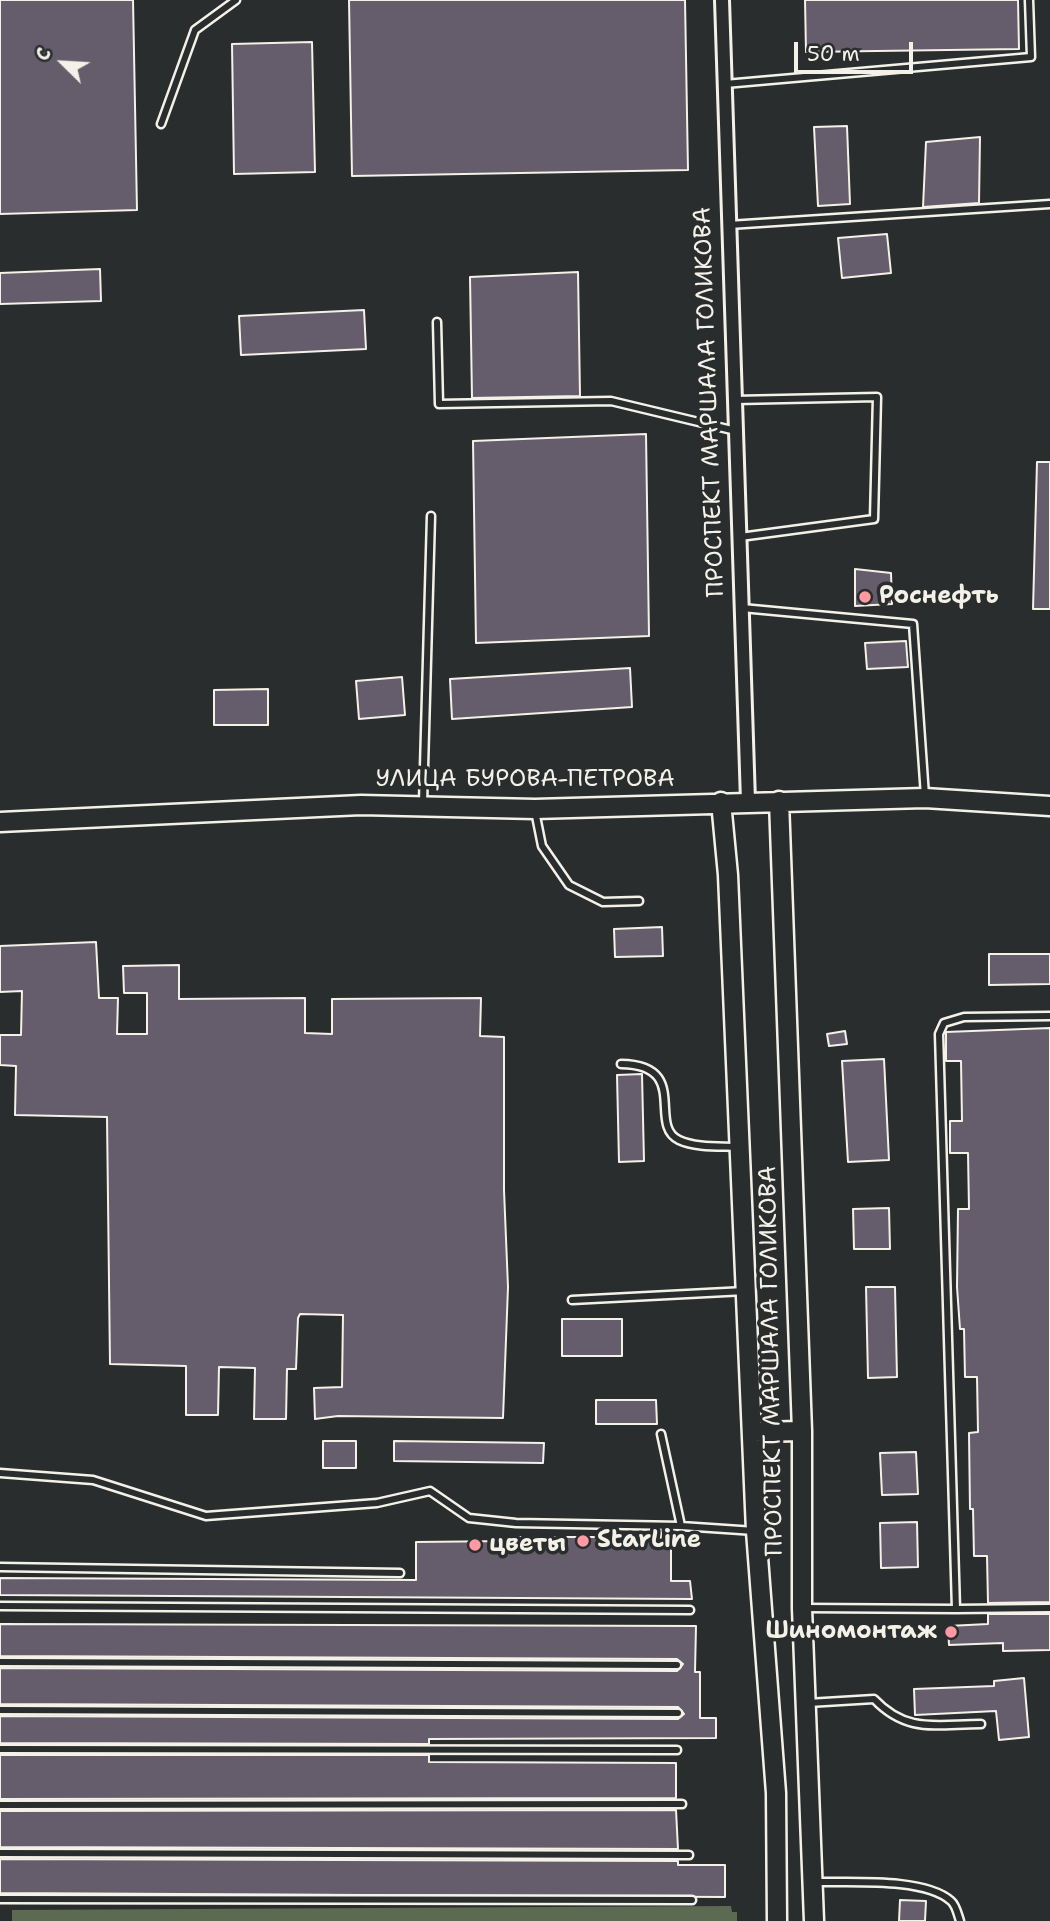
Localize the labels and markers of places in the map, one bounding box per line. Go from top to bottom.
place label: Роснефть [879,583,999,611]
marker: Роснефть [857,589,873,605]
place label: StarLine [597,1527,701,1555]
place label: цветы [489,1531,566,1559]
marker: StarLine [575,1533,591,1549]
marker: цветы [467,1537,483,1553]
place label: Шиномонтаж [765,1618,937,1646]
marker: Шиномонтаж [943,1624,959,1640]

